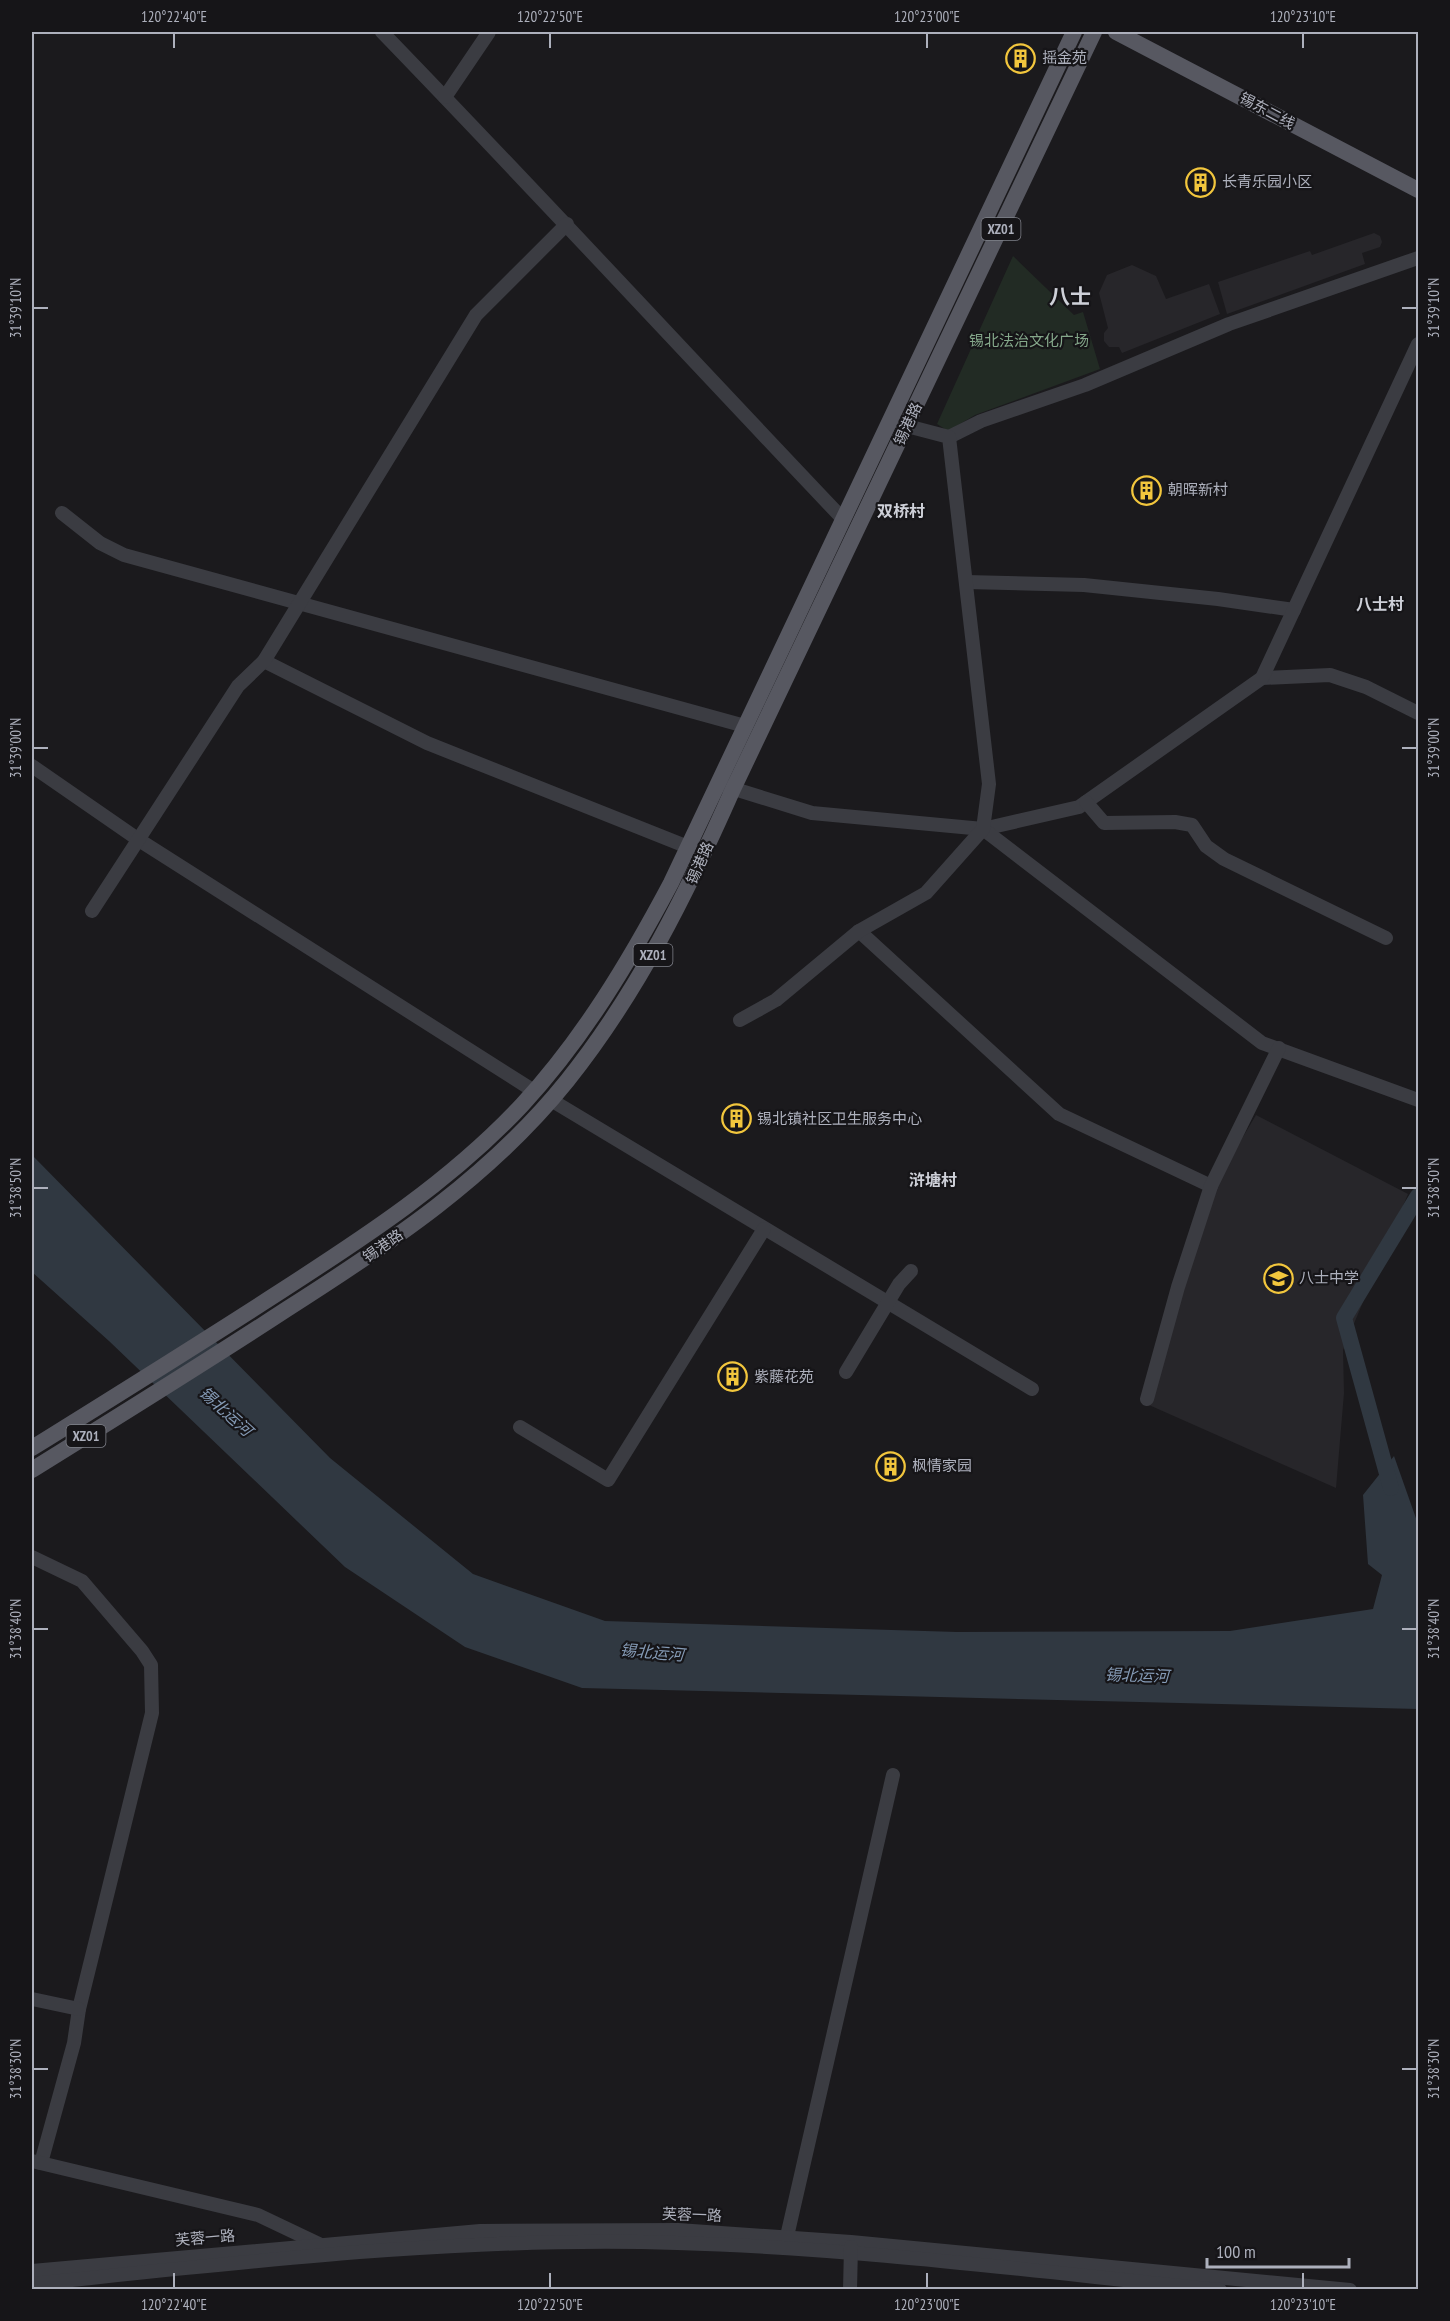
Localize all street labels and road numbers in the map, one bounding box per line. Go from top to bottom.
street label: 锡东二线 [1236,88,1298,133]
road number: XZ01 [982,218,1020,240]
street label: 锡港路 [889,399,926,448]
street label: 锡港路 [682,838,717,887]
road number: XZ01 [634,944,672,966]
street label: 锡港路 [359,1225,407,1266]
road number: XZ01 [66,1425,106,1447]
street label: 芙蓉一路 [662,2204,722,2225]
street label: 芙蓉一路 [174,2225,236,2250]

